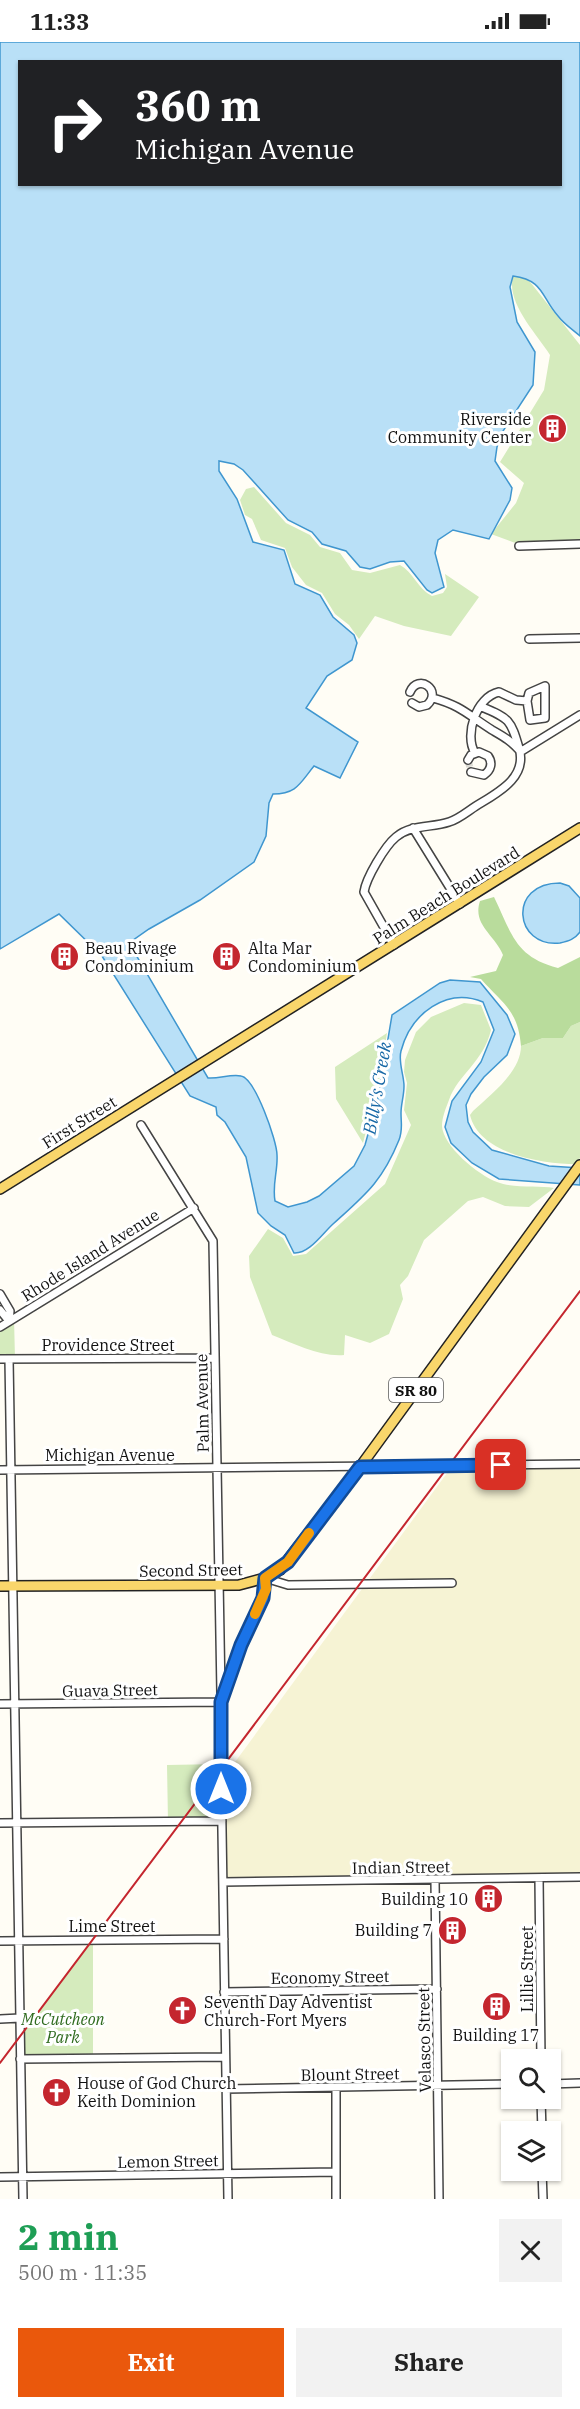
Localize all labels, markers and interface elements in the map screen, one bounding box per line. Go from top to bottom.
text: 11:33 [30,7,89,36]
text: 360 m [135,78,261,133]
icon: right [36,84,114,162]
text: Michigan Avenue [135,131,354,166]
place label: Riverside Community Center [388,409,531,447]
building icon: Riverside Community Center [536,412,568,444]
street label: Palm Beach Boulevard [369,842,523,948]
place label: Beau Rivage Condominium [85,938,194,976]
place label: Alta Mar Condominium [248,938,357,976]
building icon: Beau Rivage Condominium [48,941,80,973]
building icon: Alta Mar Condominium [211,941,243,973]
water label: Billy's Creek [357,1040,397,1137]
street label: First Street [38,1091,120,1153]
street label: Rhode Island Avenue [17,1204,163,1306]
street label: Providence Street [41,1335,175,1355]
street label: Palm Avenue [191,1354,213,1452]
road number: SR 80 [389,1378,443,1402]
pin [475,1439,526,1490]
street label: Michigan Avenue [45,1445,175,1465]
icon: arrive [484,1448,517,1481]
street label: Second Street [139,1559,243,1581]
street label: Guava Street [62,1679,158,1701]
position arrow [189,1757,253,1821]
street label: Indian Street [352,1856,451,1878]
building icon: Building 10 [473,1883,505,1915]
place label: Building 10 [381,1889,468,1909]
building icon: Building 7 [437,1914,469,1946]
street label: Lime Street [68,1916,156,1936]
place label: Building 7 [355,1920,432,1940]
street label: Lillie Street [517,1925,537,2012]
street label: Economy Street [270,1966,390,1988]
street label: Velasco Street [413,1987,435,2093]
building icon: Building 17 [480,1991,512,2023]
place label: Seventh Day Adventist Church-Fort Myers [204,1992,373,2030]
church icon: Seventh Day Adventist Church-Fort Myers [167,1995,199,2027]
park label: McCutcheon Park [20,2009,105,2047]
place label: Building 17 [453,2025,539,2045]
map controls [501,2049,561,2181]
button: search [501,2049,561,2109]
street label: Blount Street [300,2063,400,2085]
place label: House of God Church Keith Dominion [77,2073,237,2111]
church icon: House of God Church Keith Dominion [40,2076,72,2108]
button: layers [501,2121,561,2181]
street label: Lemon Street [117,2150,219,2172]
text: 2 min [18,2213,119,2260]
button: close [499,2219,562,2282]
text: 500 m · 11:35 [18,2259,147,2286]
button: Exit [18,2328,284,2397]
button: Share [296,2328,562,2397]

